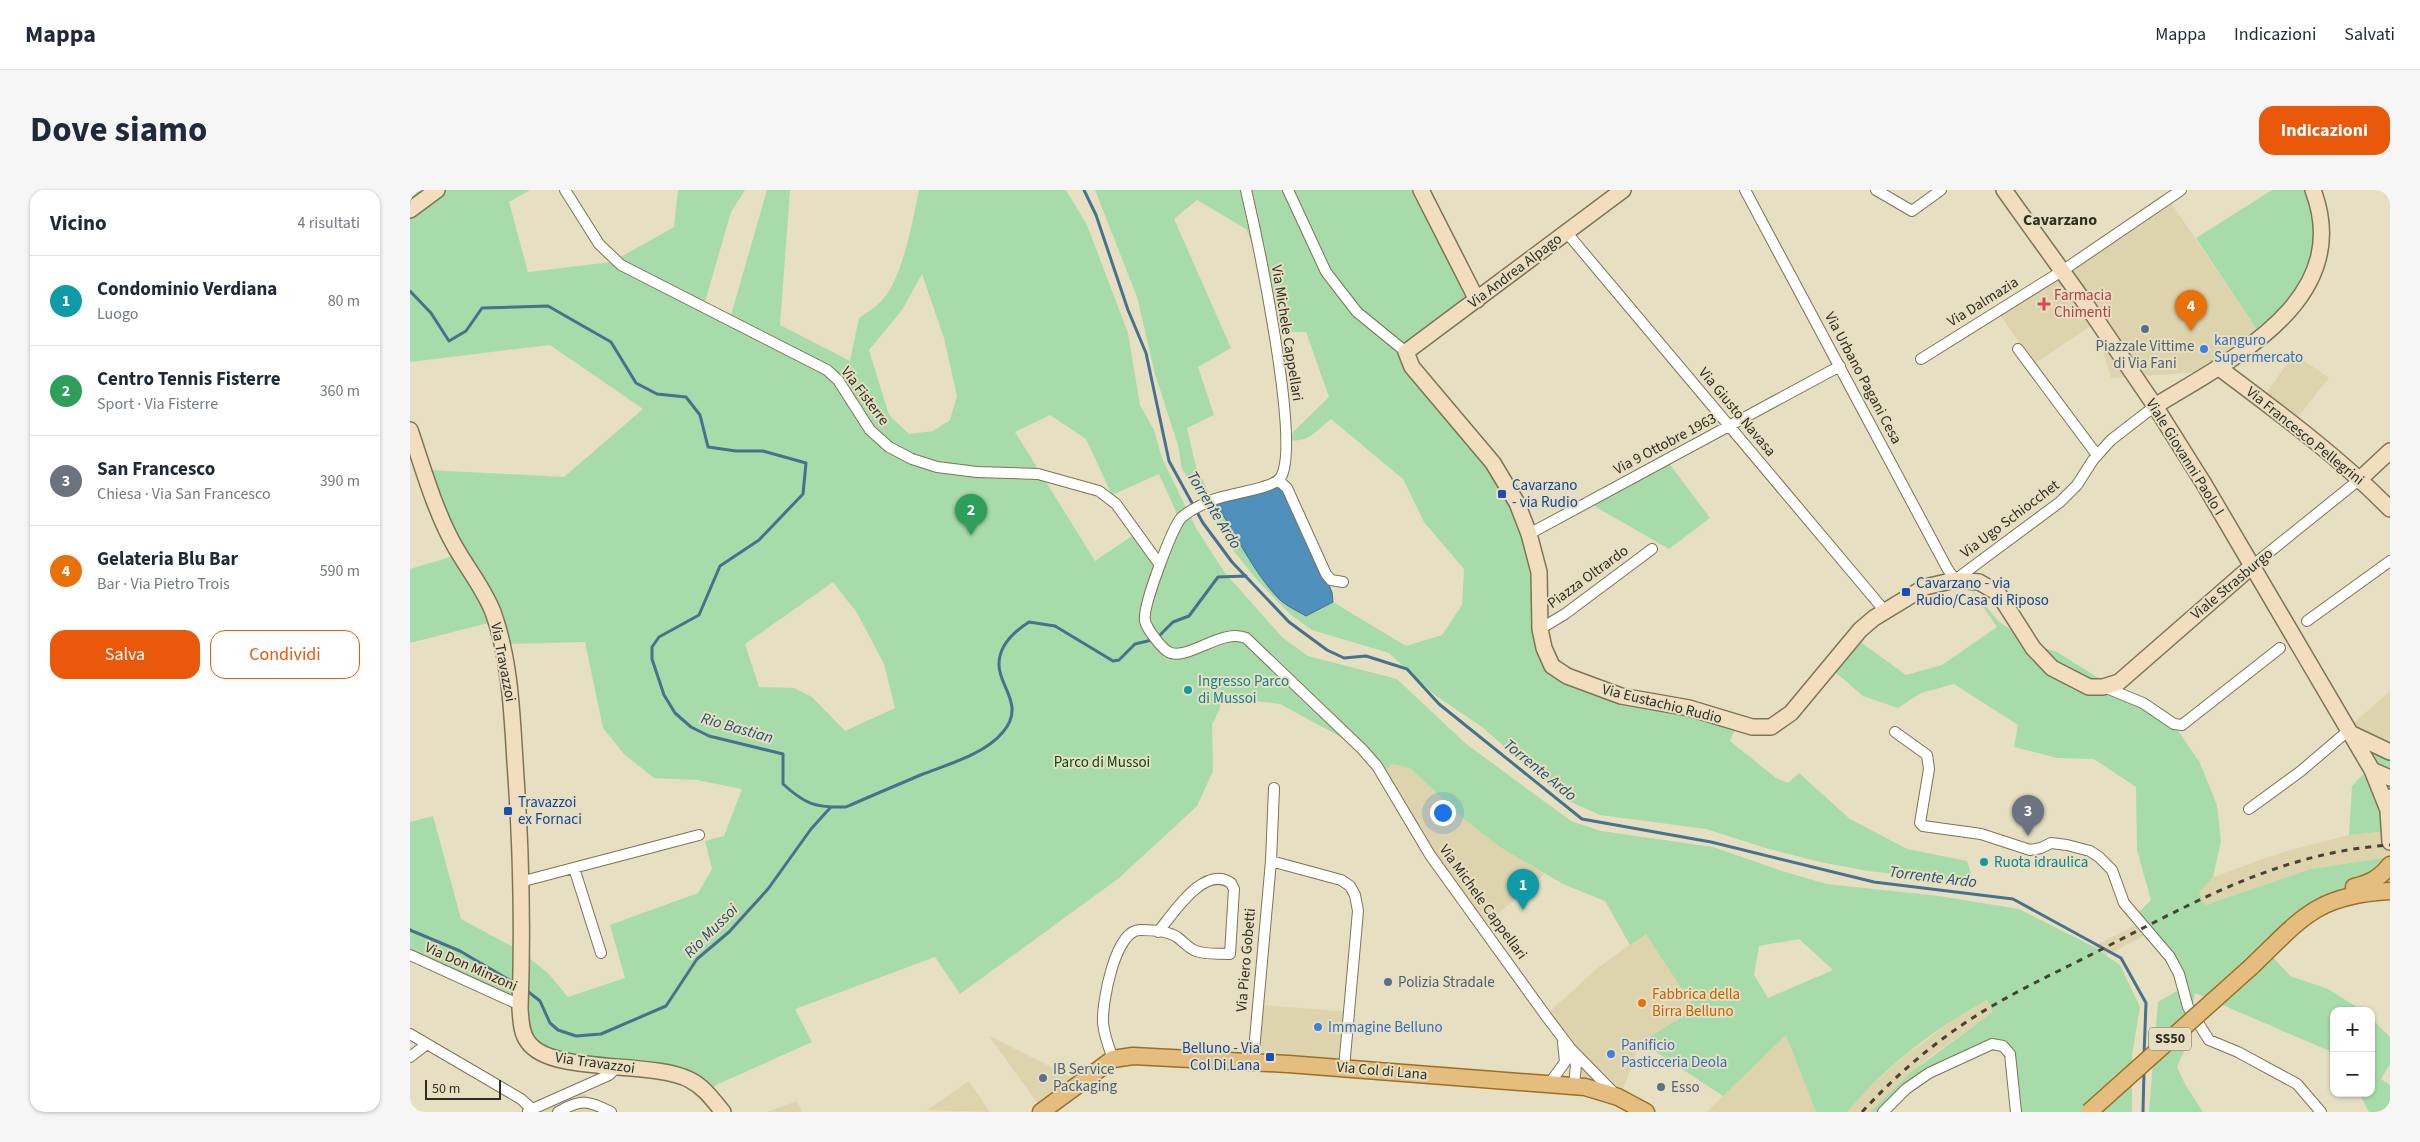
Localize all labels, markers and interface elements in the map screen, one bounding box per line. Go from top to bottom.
text: Mappa [25,17,96,52]
text: Mappa [2155,22,2206,47]
text: Indicazioni [2234,22,2316,47]
text: Salvati [2344,22,2395,47]
text: Dove siamo [30,105,208,155]
button: Indicazioni [2259,106,2390,155]
text: Vicino [50,208,107,238]
district label: Cavarzano [2023,209,2097,231]
text: 4 risultati [298,212,360,234]
street label: Via Andrea Alpago [1464,229,1566,313]
street label: Via Michele Cappellari [1266,263,1308,403]
street label: Via Dalmazia [1943,272,2023,332]
text: Condominio Verdiana [97,276,277,303]
place label: Farmacia Chimenti [2054,285,2112,323]
text: 1 [62,290,70,312]
text: 80 m [328,290,360,312]
pin: 4 [2175,290,2207,331]
marker: Farmacia Chimenti [2038,298,2050,310]
text: Luogo [97,303,139,325]
street label: Via Urbano Pagani Cesa [1819,308,1907,448]
marker: Piazzale Vittime di Via Fani [2139,323,2151,335]
place label: kanguro Supermercato [2214,330,2303,368]
place label: Piazzale Vittime di Via Fani [2096,336,2194,374]
marker: kanguro Supermercato [2198,343,2210,355]
street label: Via Fisterre [836,362,894,430]
street label: Via Giusto Navasa [1693,363,1781,461]
text: Centro Tennis Fisterre [97,366,281,393]
text: 2 [62,380,70,402]
text: 360 m [320,380,360,402]
street label: Via Francesco Pellegrini [2241,382,2369,490]
text: Sport · Via Fisterre [97,393,218,415]
street label: Viale Giovanni Paolo I [2141,395,2229,519]
street label: Via 9 Ottobre 1963 [1610,408,1720,480]
text: San Francesco [97,456,215,483]
water label: Torrente Ardo [1181,467,1247,553]
text: 3 [62,470,70,492]
text: 390 m [320,470,360,492]
place label: Cavarzano - via Rudio [1512,475,1578,513]
street label: Via Ugo Schiocchet [1956,475,2064,563]
text: Chiesa · Via San Francesco [97,483,271,505]
marker: Cavarzano - via Rudio [1496,488,1508,500]
pin: 2 [955,494,987,535]
street label: Piazza Oltrardo [1543,540,1633,614]
street label: Viale Strasburgo [2186,543,2278,625]
text: Gelateria Blu Bar [97,546,238,573]
text: 4 [62,560,70,582]
text: 590 m [320,560,360,582]
text: Bar · Via Pietro Trois [97,573,230,595]
place label: Cavarzano - via Rudio/Casa di Riposo [1916,573,2049,611]
marker: Cavarzano - via Rudio/Casa di Riposo [1900,586,1912,598]
street label: Via Travazzoi [485,621,521,703]
button: Salva [50,630,200,679]
button: Condividi [210,630,360,679]
place label: Ingresso Parco di Mussoi [1198,671,1289,709]
street label: Via Eustachio Rudio [1600,679,1724,729]
marker: Ingresso Parco di Mussoi [1182,684,1194,696]
water label: Rio Bastian [698,707,776,749]
water label: Torrente Ardo [1499,734,1581,806]
park label: Parco di Mussoi [1054,752,1150,773]
place label: Travazzoi ex Fornaci [518,792,582,830]
pin: 3 [2012,795,2044,836]
your location [1430,800,1456,826]
marker: Travazzoi ex Fornaci [502,805,514,817]
street label: Via Michele Cappellari [1434,840,1532,964]
place label: Ruota idraulica [1994,852,2088,873]
marker: Ruota idraulica [1978,856,1990,868]
water label: Torrente Ardo [1888,861,1978,893]
pin: 1 [1507,869,1539,910]
water label: Rio Mussoi [679,899,743,963]
street label: Via Piero Gobetti [1231,907,1261,1013]
street label: Via Don Minzoni [421,937,521,997]
place label: Polizia Stradale [1398,972,1495,993]
marker: Polizia Stradale [1382,976,1394,988]
place label: Fabbrica della Birra Belluno [1652,984,1740,1022]
marker: Fabbrica della Birra Belluno [1636,997,1648,1009]
map controls [2330,1007,2375,1097]
button: + [2330,1007,2375,1052]
place label: Immagine Belluno [1328,1017,1443,1038]
marker: Immagine Belluno [1312,1021,1324,1033]
road number: SS50 [2149,1028,2191,1051]
place label: Panificio Pasticceria Deola [1621,1035,1727,1073]
place label: Belluno - Via Col Di Lana [1182,1038,1260,1076]
street label: Via Travazzoi [554,1047,636,1079]
marker: Panificio Pasticceria Deola [1605,1048,1617,1060]
marker: Belluno - Via Col Di Lana [1264,1051,1276,1063]
button: − [2330,1052,2375,1097]
street label: Via Col di Lana [1336,1057,1428,1085]
place label: IB Service Packaging [1053,1059,1118,1097]
marker: IB Service Packaging [1037,1072,1049,1084]
scale bar [425,1077,501,1100]
place label: Esso [1671,1077,1700,1098]
text: 50 m [432,1079,460,1099]
marker: Esso [1655,1081,1667,1093]

